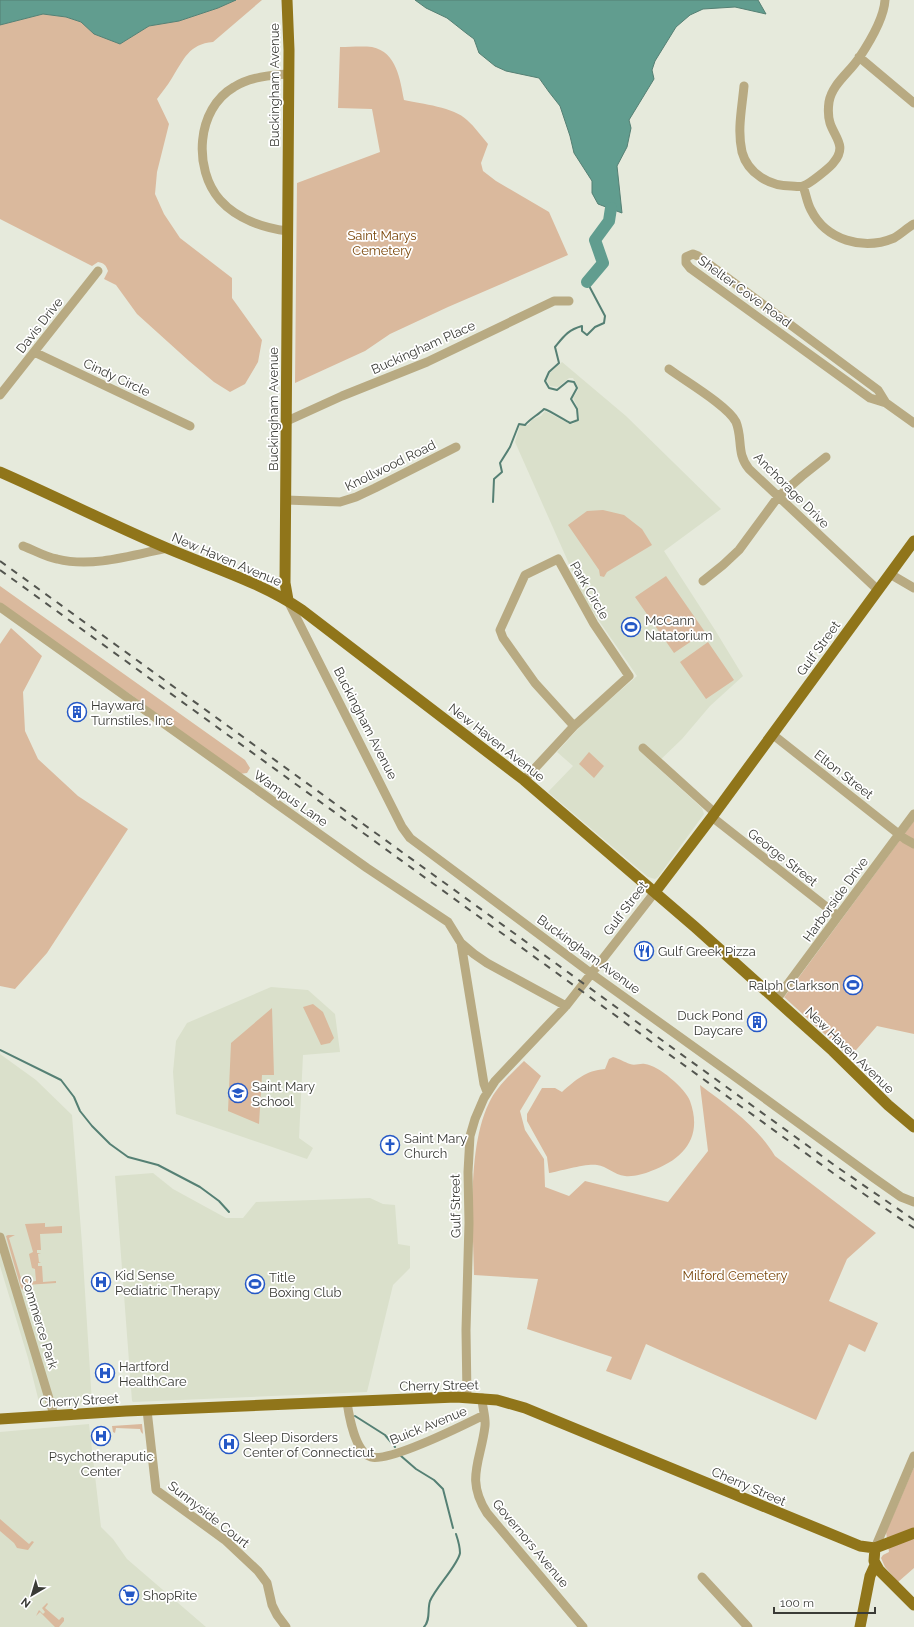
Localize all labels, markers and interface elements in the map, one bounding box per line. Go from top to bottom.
street label: Buckingham Avenue [267,23,282,147]
park label: Saint Marys Cemetery [347,228,417,258]
street label: Shelter Cove Road [695,253,794,330]
street label: Davis Drive [13,294,66,356]
street label: Buckingham Place [369,318,478,377]
street label: Buckingham Avenue [266,347,281,471]
street label: Cindy Circle [81,355,153,400]
street label: Knollwood Road [342,437,438,494]
street label: Anchorage Drive [751,450,833,531]
street label: New Haven Avenue [170,530,284,590]
street label: Park Circle [567,559,612,622]
place label: McCann Natatorium [645,613,712,643]
sports icon: McCann Natatorium [620,616,642,638]
street label: Gulf Street [794,618,844,679]
street label: Buckingham Avenue [331,665,401,782]
place label: Hayward Turnstiles, Inc [91,698,173,728]
street label: New Haven Avenue [446,700,548,785]
building icon: Hayward Turnstiles, Inc [66,701,88,723]
street label: Elton Street [811,747,877,802]
street label: Wampus Lane [251,767,331,830]
street label: George Street [745,826,821,890]
street label: Harborside Drive [800,854,871,944]
street label: Gulf Street [600,878,651,938]
street label: Buckingham Avenue [534,912,644,997]
restaurant icon: Gulf Greek Pizza [633,940,655,962]
place label: Gulf Greek Pizza [658,944,756,959]
sports icon: Ralph Clarkson [842,974,864,996]
place label: Ralph Clarkson [748,978,839,993]
street label: New Haven Avenue [802,1004,897,1097]
place label: Duck Pond Daycare [677,1008,743,1038]
building icon: Duck Pond Daycare [746,1011,768,1033]
place label: Saint Mary School [252,1079,315,1109]
school or university icon: Saint Mary School [227,1082,249,1104]
place label: Saint Mary Church [404,1131,467,1161]
church icon: Saint Mary Church [379,1134,401,1156]
street label: Gulf Street [447,1173,464,1238]
place label: Kid Sense Pediatric Therapy [115,1268,220,1298]
park label: Milford Cemetery [683,1268,787,1283]
place label: Title Boxing Club [269,1270,342,1300]
hospital icon: Kid Sense Pediatric Therapy [90,1271,112,1293]
sports icon: Title Boxing Club [244,1273,266,1295]
street label: Commerce Park [18,1274,61,1371]
place label: Hartford HealthCare [119,1359,187,1389]
hospital icon: Hartford HealthCare [94,1362,116,1384]
street label: Cherry Street [399,1377,479,1394]
street label: Cherry Street [39,1391,120,1410]
street label: Buick Avenue [387,1403,469,1448]
hospital icon: Psychotheraputic Center [90,1425,112,1447]
place label: Sleep Disorders Center of Connecticut [243,1430,375,1460]
hospital icon: Sleep Disorders Center of Connecticut [218,1433,240,1455]
place label: Psychotheraputic Center [49,1449,153,1479]
street label: Cherry Street [709,1464,789,1509]
street label: Sunnyside Court [165,1478,253,1551]
street label: Governors Avenue [489,1496,572,1591]
north arrow [12,1575,52,1615]
supermarket icon: ShopRite [118,1584,140,1606]
place label: ShopRite [143,1588,198,1603]
scale bar [774,1589,875,1615]
text: N [19,1595,33,1610]
text: 100 m [780,1596,814,1610]

